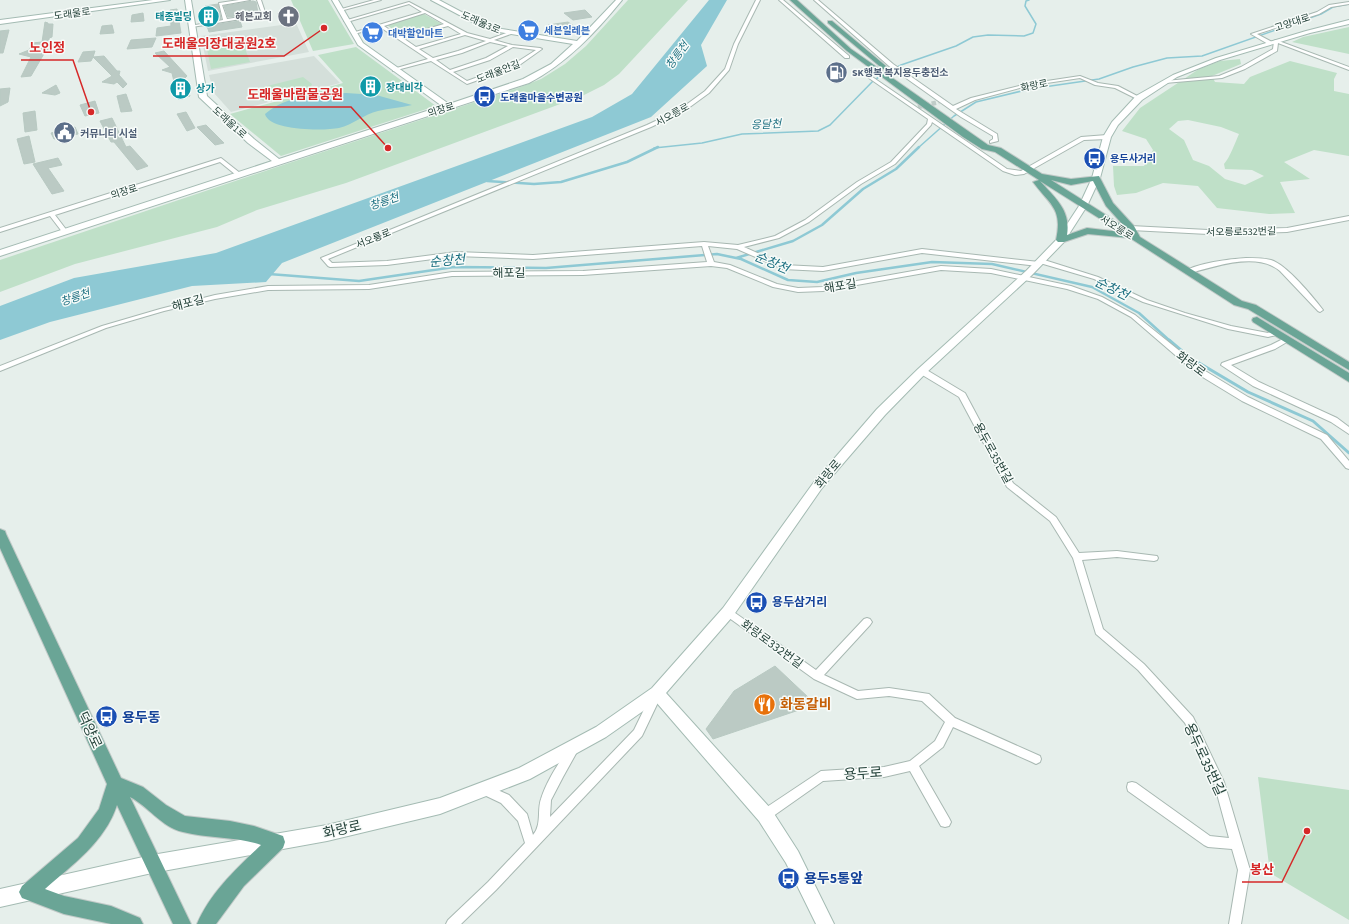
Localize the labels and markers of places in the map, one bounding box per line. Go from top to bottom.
building icon: 태종빌딩 [195,3,221,29]
church icon: 헤븐교회 [275,3,301,29]
place label: 태종빌딩 [155,10,192,24]
place label: 헤븐교회 [235,10,272,24]
supermarket icon: 세븐일레븐 [516,17,542,43]
supermarket icon: 대박할인마트 [360,20,386,46]
place label: 세븐일레븐 [544,24,590,38]
place label: 대박할인마트 [388,27,443,41]
callout: 도래울의장대공원2호 [153,31,284,56]
callout: 노인정 [21,35,73,60]
fuel station icon: SK행복 복지용두충전소 [824,59,850,85]
place label: SK행복 복지용두충전소 [852,66,949,80]
building icon: 장대비각 [357,74,383,100]
building icon: 상가 [168,75,194,101]
place label: 장대비각 [386,81,424,95]
place label: 상가 [196,82,215,96]
callout: 도래울바람물공원 [239,82,351,107]
bus stop icon: 도래울마을수변공원 [471,84,497,110]
place label: 도래울마을수변공원 [500,91,583,105]
public building icon: 커뮤니티 시설 [51,120,77,146]
place label: 커뮤니티 시설 [80,127,137,141]
bus stop icon: 용두사거리 [1081,145,1107,171]
place label: 용두사거리 [1110,152,1156,166]
bus stop icon: 용두삼거리 [744,589,770,615]
place label: 용두삼거리 [772,594,827,611]
restaurant icon: 화동갈비 [751,691,777,717]
place label: 화동갈비 [780,695,832,715]
bus stop icon: 용두동 [94,704,120,730]
place label: 용두동 [122,708,161,728]
callout: 봉산 [1242,857,1282,882]
bus stop icon: 용두5통앞 [775,865,801,891]
place label: 용두5통앞 [804,869,863,889]

